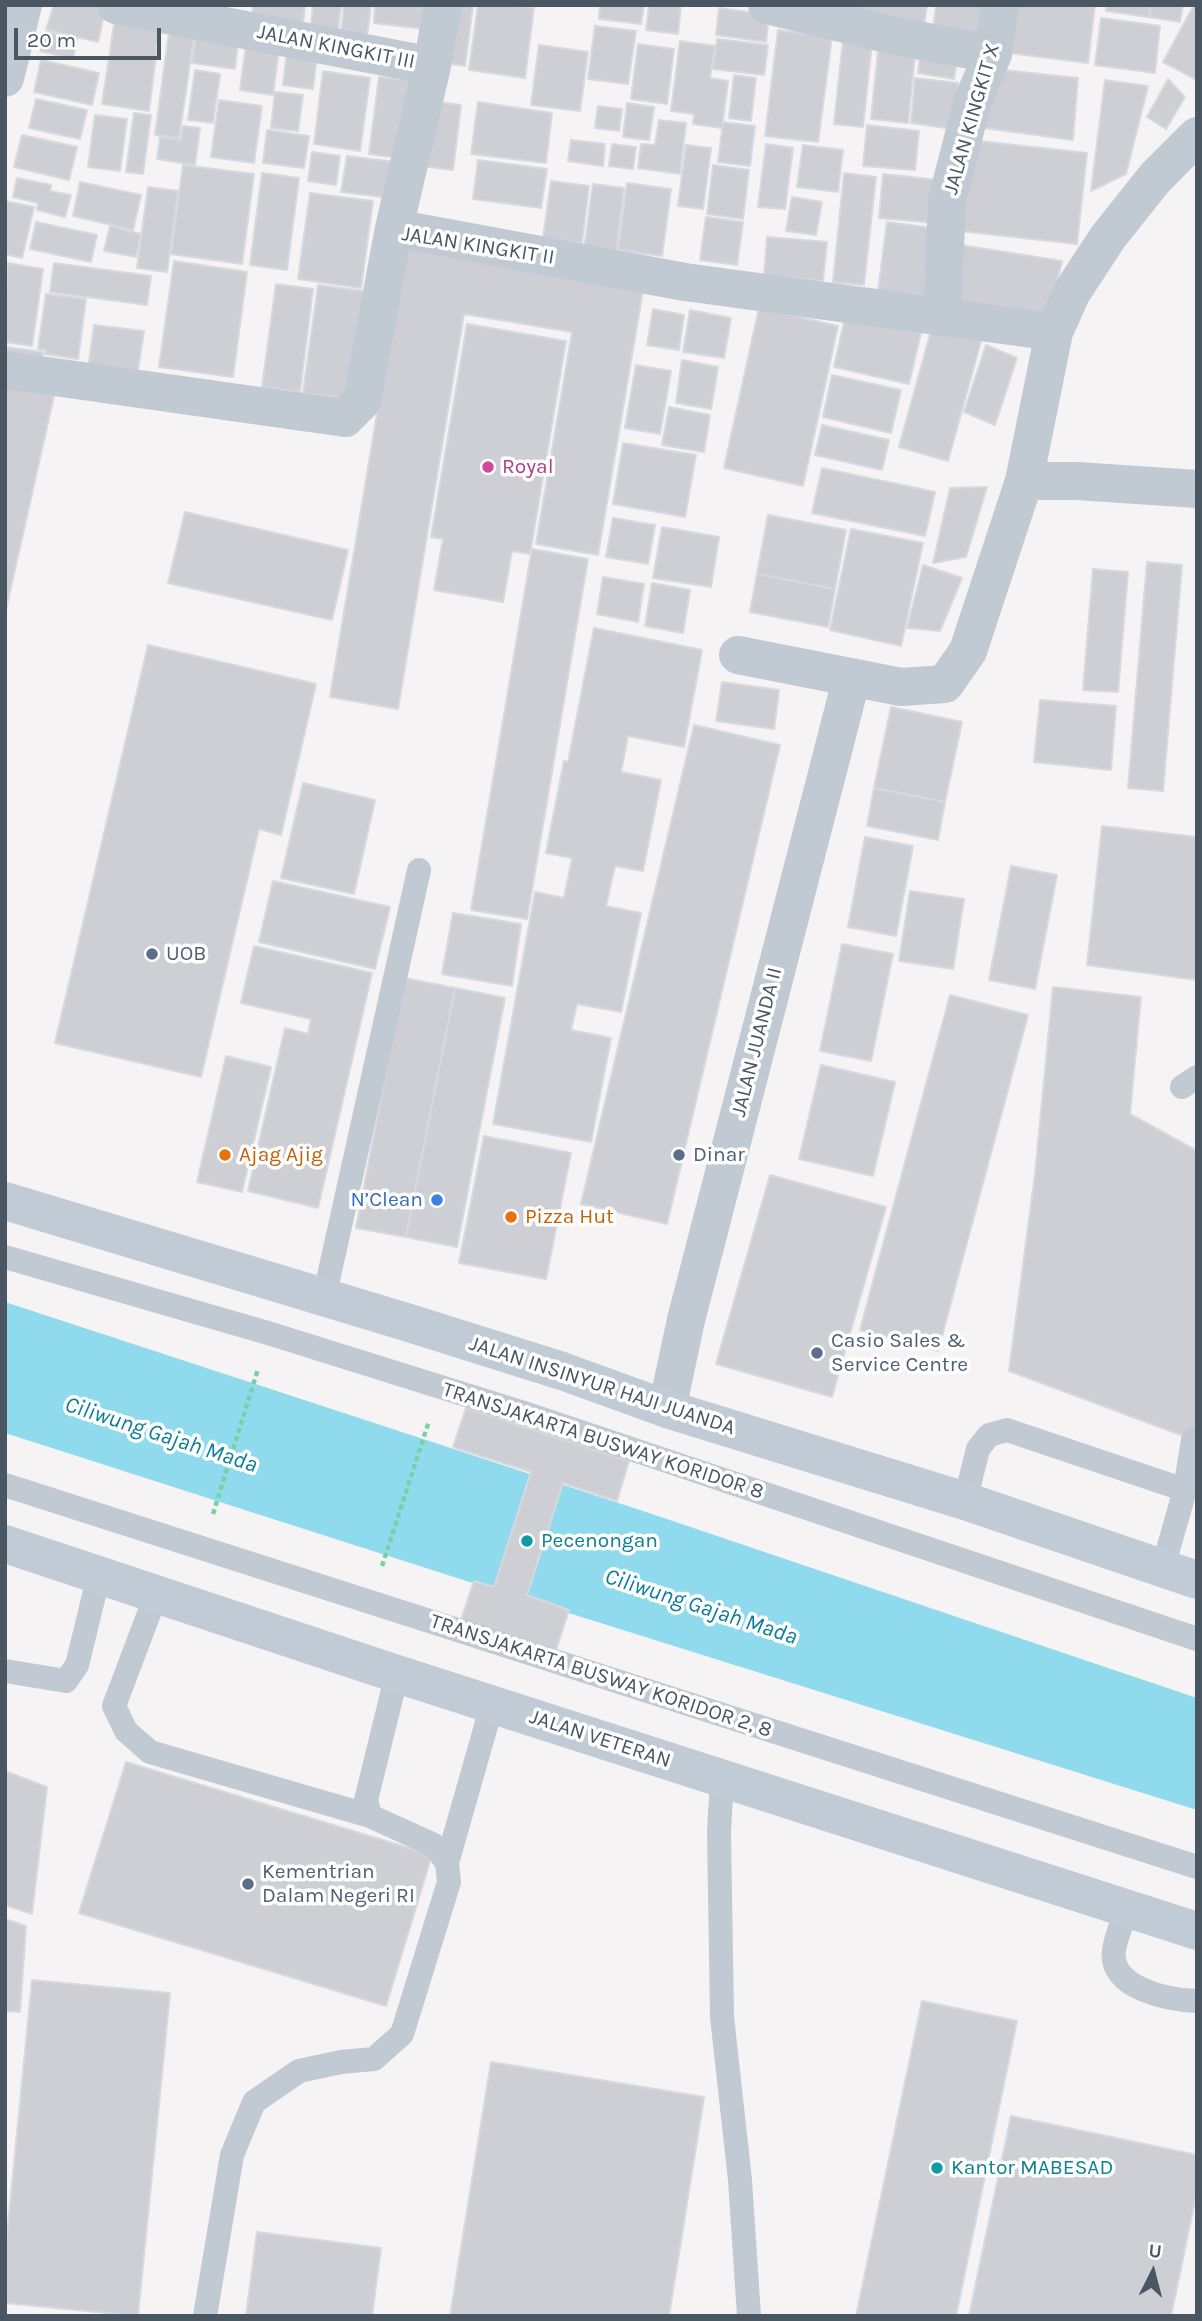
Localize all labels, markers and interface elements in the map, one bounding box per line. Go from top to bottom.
scale bar [18,14,164,58]
street label: JALAN KINGKIT III [255,19,417,75]
text: 20 m [27,28,76,52]
street label: JALAN KINGKIT X [938,41,1006,197]
street label: JALAN KINGKIT II [400,221,556,271]
place label: Royal [502,454,554,480]
marker: Royal [480,459,496,475]
place label: UOB [166,941,206,967]
marker: UOB [144,946,160,962]
street label: JALAN JUANDA II [726,965,788,1119]
place label: Ajag Ajig [239,1142,323,1168]
place label: Dinar [693,1142,745,1168]
marker: Ajag Ajig [217,1147,233,1163]
marker: Dinar [671,1147,687,1163]
place label: N’Clean [350,1187,423,1213]
marker: N’Clean [429,1192,445,1208]
place label: Pizza Hut [525,1204,614,1230]
marker: Pizza Hut [503,1209,519,1225]
place label: Casio Sales & Service Centre [831,1328,968,1378]
street label: JALAN INSINYUR HAJI JUANDA [466,1331,738,1441]
marker: Casio Sales & Service Centre [809,1345,825,1361]
street label: TRANSJAKARTA BUSWAY KORIDOR 8 [439,1377,767,1505]
water label: Ciliwung Gajah Mada [61,1391,261,1479]
place label: Pecenongan [541,1528,658,1554]
marker: Pecenongan [519,1533,535,1549]
water label: Ciliwung Gajah Mada [601,1563,801,1651]
street label: TRANSJAKARTA BUSWAY KORIDOR 2, 8 [427,1609,775,1743]
street label: JALAN VETERAN [526,1704,674,1774]
place label: Kementrian Dalam Negeri RI [262,1859,415,1909]
marker: Kementrian Dalam Negeri RI [240,1876,256,1892]
place label: Kantor MABESAD [951,2155,1113,2181]
marker: Kantor MABESAD [929,2160,945,2176]
north arrow [1118,2237,1188,2307]
text: U [1148,2239,1163,2263]

